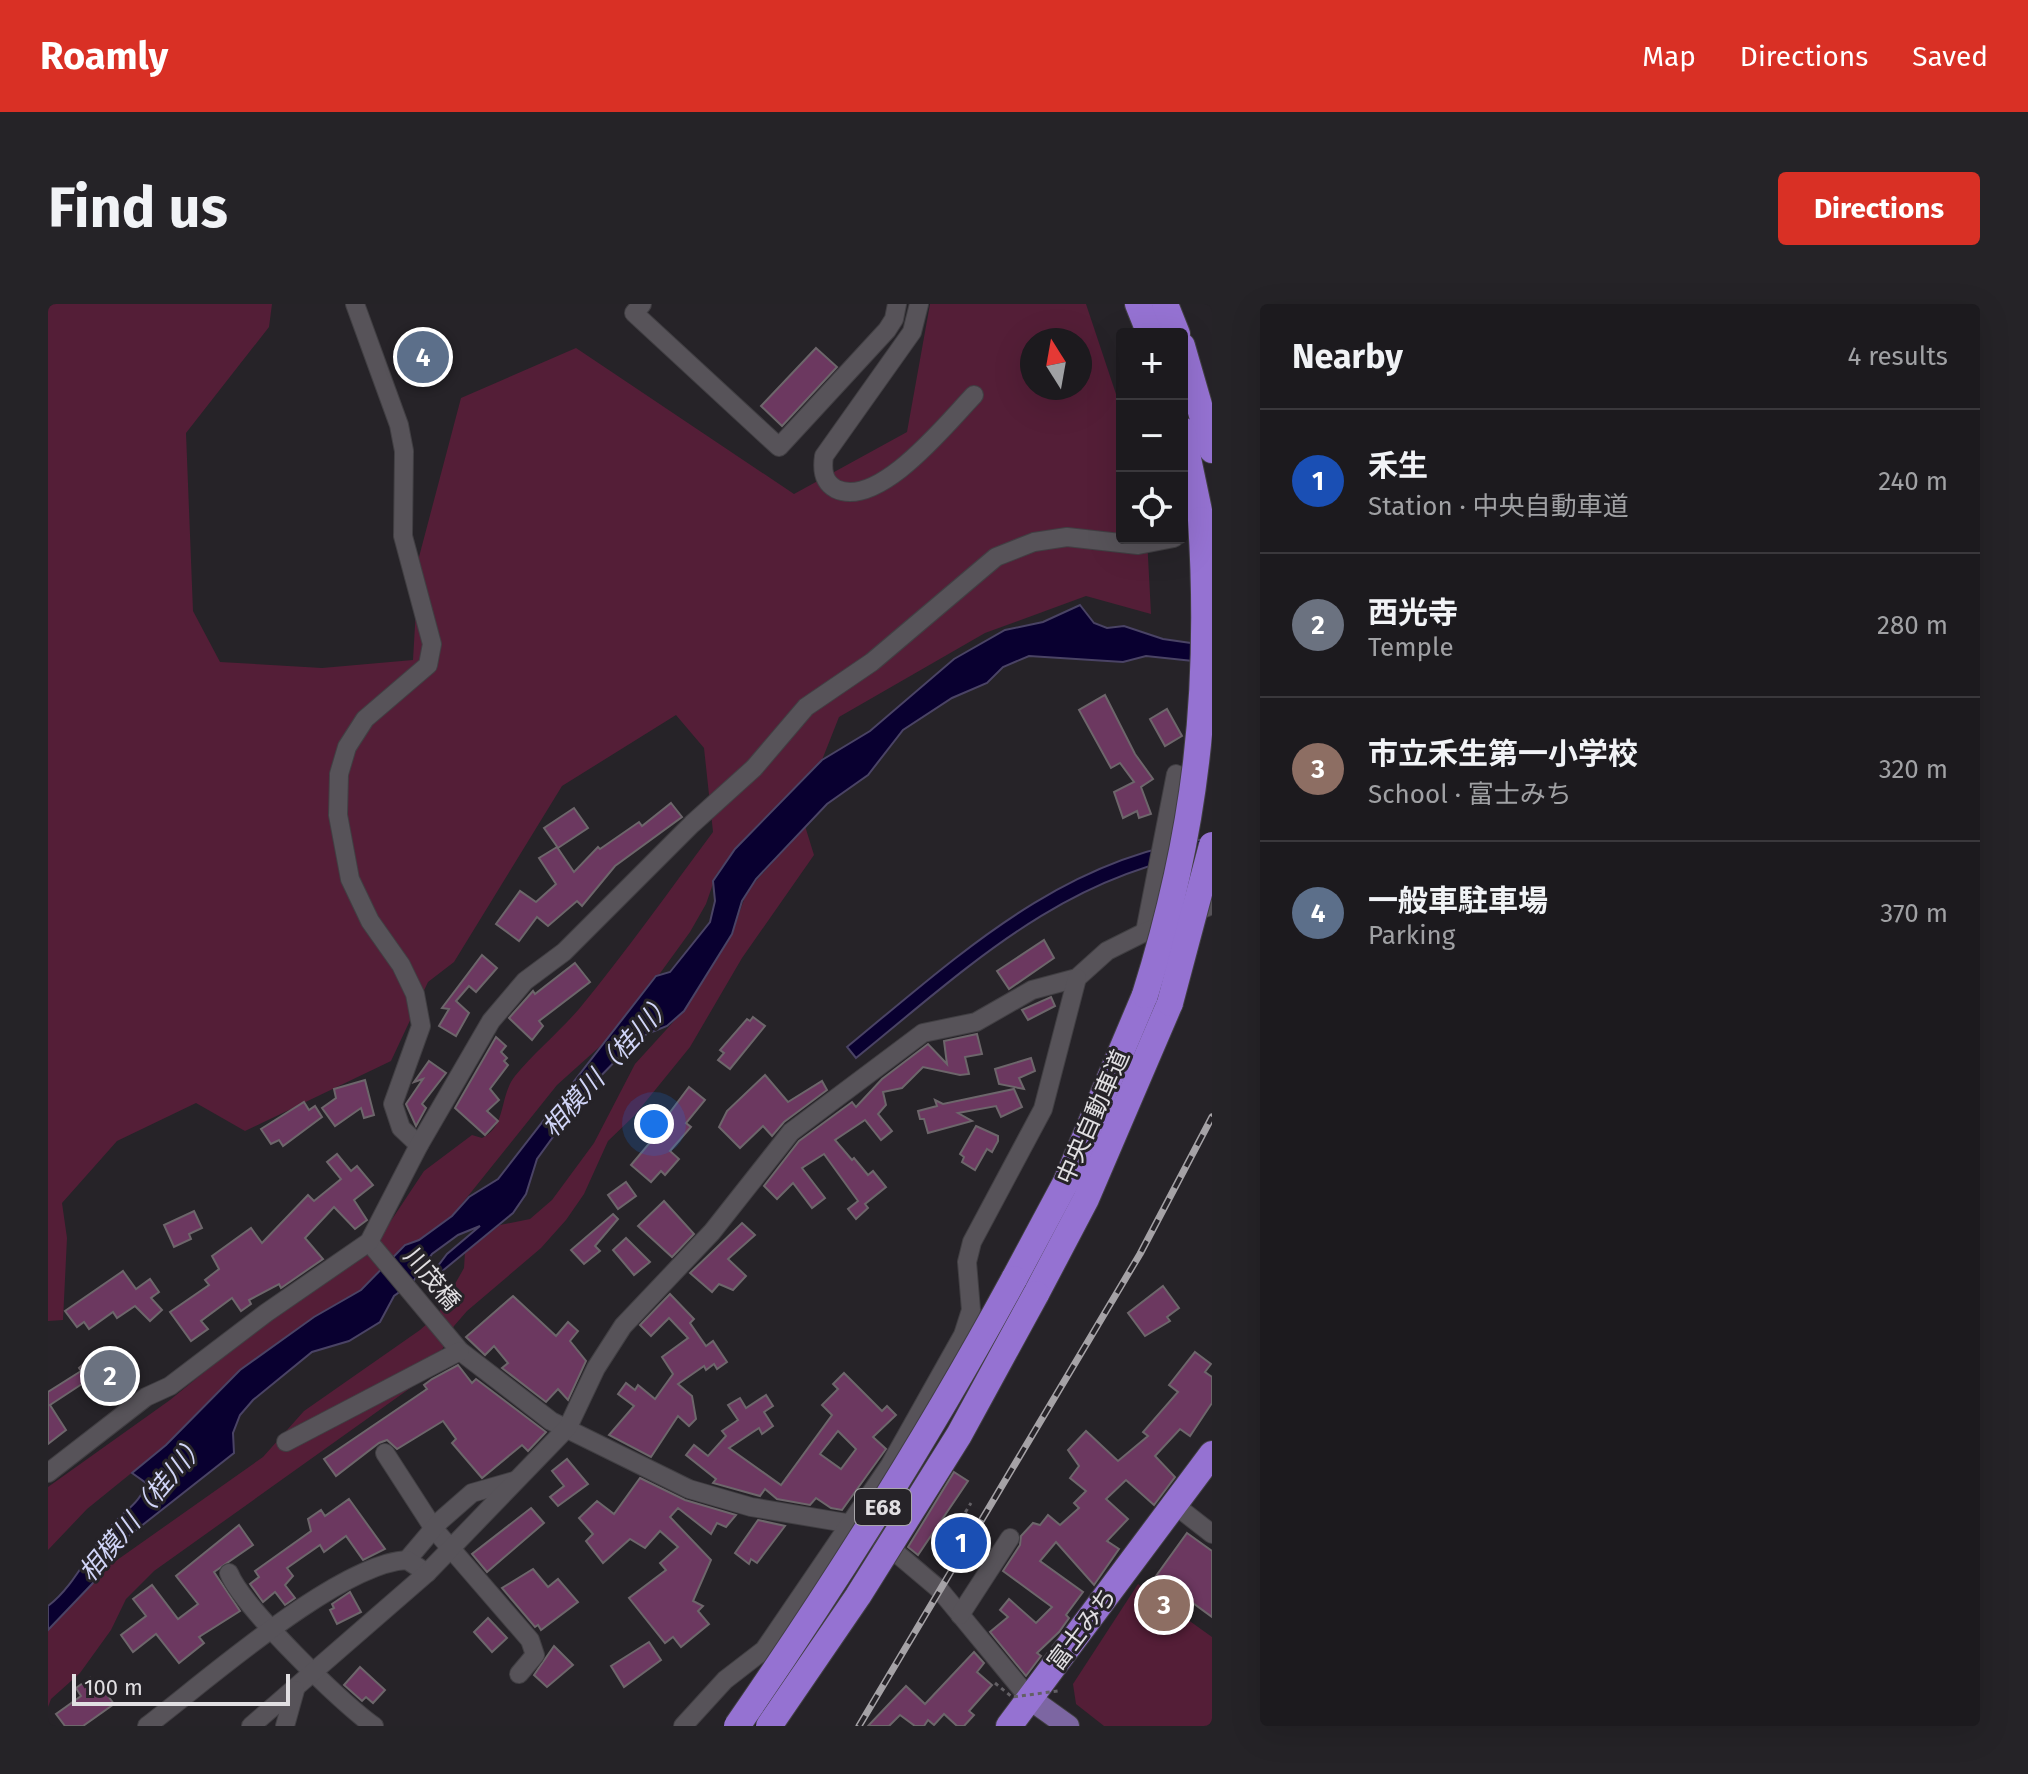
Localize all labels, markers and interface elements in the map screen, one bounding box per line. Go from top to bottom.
text: Roamly [40,33,168,79]
text: Map [1642,40,1696,73]
text: Directions [1740,40,1868,73]
text: Saved [1912,40,1988,73]
button: Directions [1778,172,1980,245]
text: Find us [48,175,228,242]
pin: 4 [397,327,449,387]
north arrow [1020,328,1092,400]
map controls [1116,328,1188,544]
button: + [1116,328,1188,400]
text: Nearby [1292,336,1403,377]
text: 4 results [1847,341,1948,372]
button: − [1116,400,1188,472]
text: 禾生 [1368,448,1428,484]
text: 1 [1312,466,1324,497]
text: 240 m [1878,466,1948,497]
button: locate [1116,472,1188,544]
text: Station · 中央自動車道 [1368,491,1629,522]
text: 西光寺 [1368,595,1458,631]
text: 2 [1311,610,1325,641]
text: 280 m [1877,610,1948,641]
text: Temple [1368,632,1454,663]
text: 市立禾生第一小学校 [1368,736,1638,772]
text: 3 [1311,754,1325,785]
text: 320 m [1879,754,1948,785]
text: School · 富士みち [1368,779,1572,810]
text: 一般車駐車場 [1368,883,1548,919]
text: 4 [1311,898,1325,929]
text: 370 m [1880,898,1948,929]
text: Parking [1368,920,1455,951]
water label: 相模川（桂川） [536,987,680,1143]
street label: 中央自動車道 [1051,1046,1135,1188]
your location [634,1104,674,1144]
street label: 川茂橋 [398,1242,466,1316]
pin: 2 [84,1346,136,1406]
water label: 相模川（桂川） [73,1428,213,1588]
road number: E68 [855,1489,911,1525]
pin: 1 [935,1513,987,1573]
pin: 3 [1138,1575,1190,1635]
street label: 富士みち [1042,1582,1122,1676]
scale bar [72,1670,290,1706]
text: 100 m [84,1674,143,1701]

